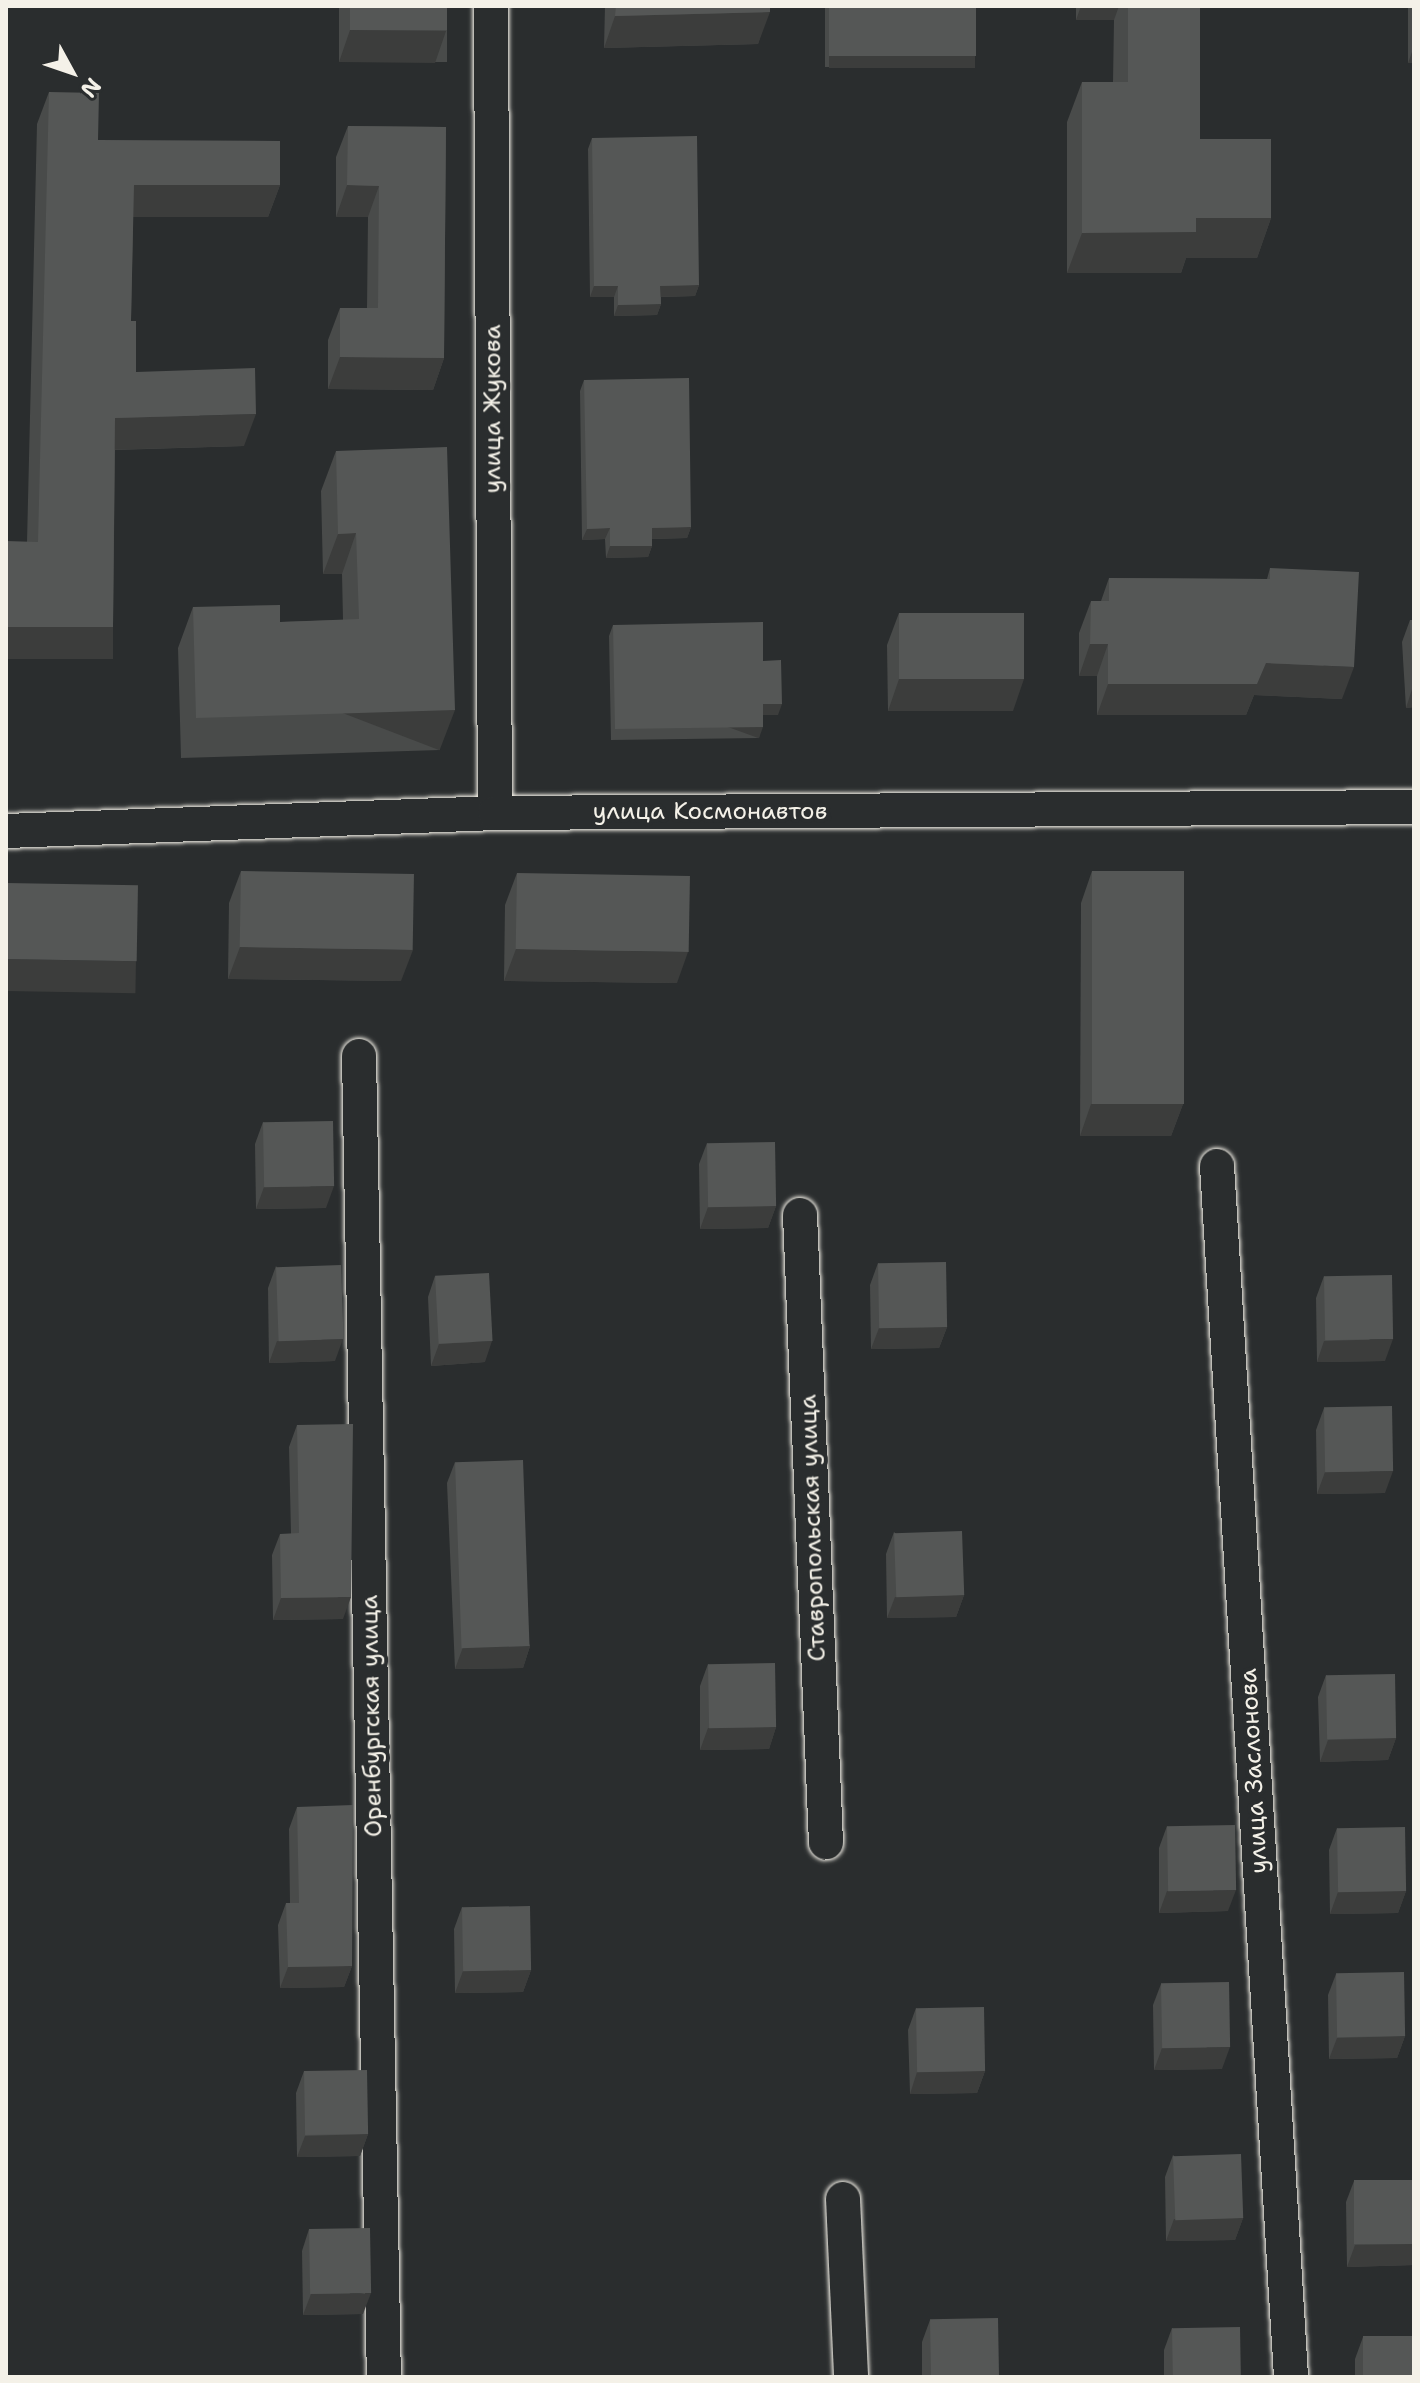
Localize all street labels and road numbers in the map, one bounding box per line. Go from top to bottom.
street label: улица Жукова [479,325,507,493]
street label: улица Космонавтов [593,798,827,826]
street label: Ставропольская улица [794,1394,832,1662]
street label: Оренбургская улица [355,1595,389,1837]
street label: улица Заслонова [1234,1668,1274,1874]

